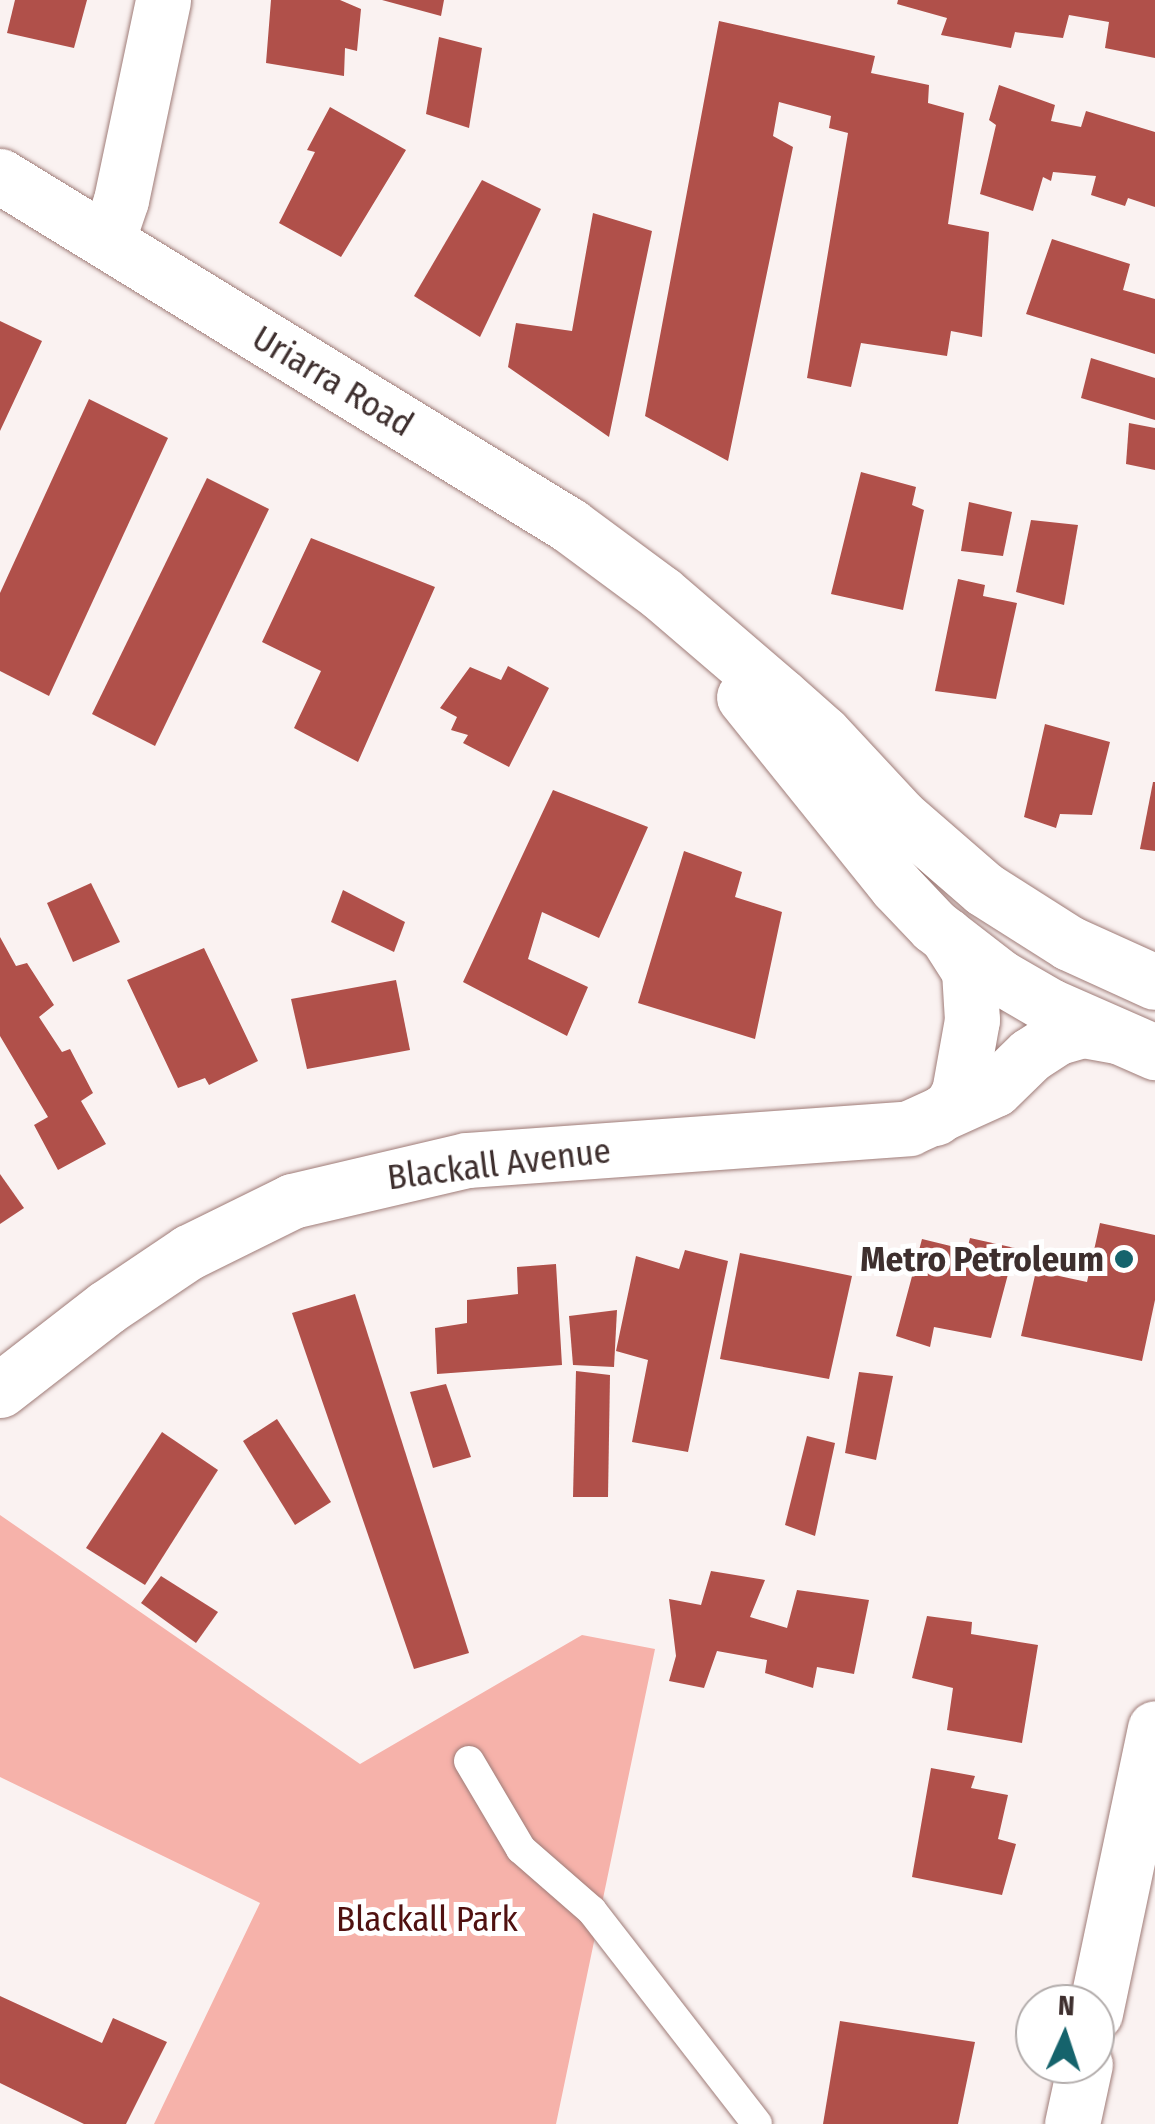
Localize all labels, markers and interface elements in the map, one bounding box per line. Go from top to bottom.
street label: Uriarra Road [245,317,421,445]
street label: Blackall Avenue [385,1129,613,1199]
place label: Metro Petroleum [860,1238,1104,1280]
marker: Metro Petroleum [1113,1248,1135,1270]
park label: Blackall Park [336,1898,518,1940]
north arrow [1015,1984,1115,2084]
text: N [1057,1989,1076,2022]

